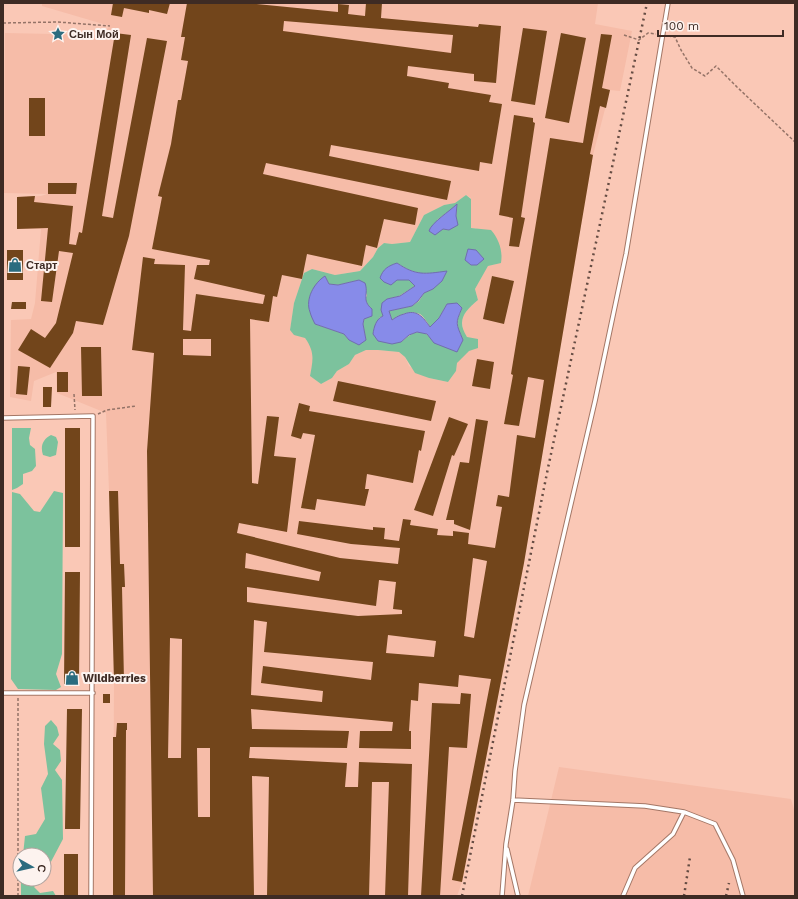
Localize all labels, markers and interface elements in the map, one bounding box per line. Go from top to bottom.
scale bar [658,12,783,38]
text: 100 m [664,19,699,33]
place icon: Сын Мой [50,26,66,42]
place label: Сын Мой [69,28,119,41]
shop icon: Старт [7,257,23,273]
place label: Старт [26,259,58,272]
shop icon: Wildberries [64,670,80,686]
place label: Wildberries [83,672,146,685]
north arrow [12,847,52,887]
text: С [34,863,48,873]

